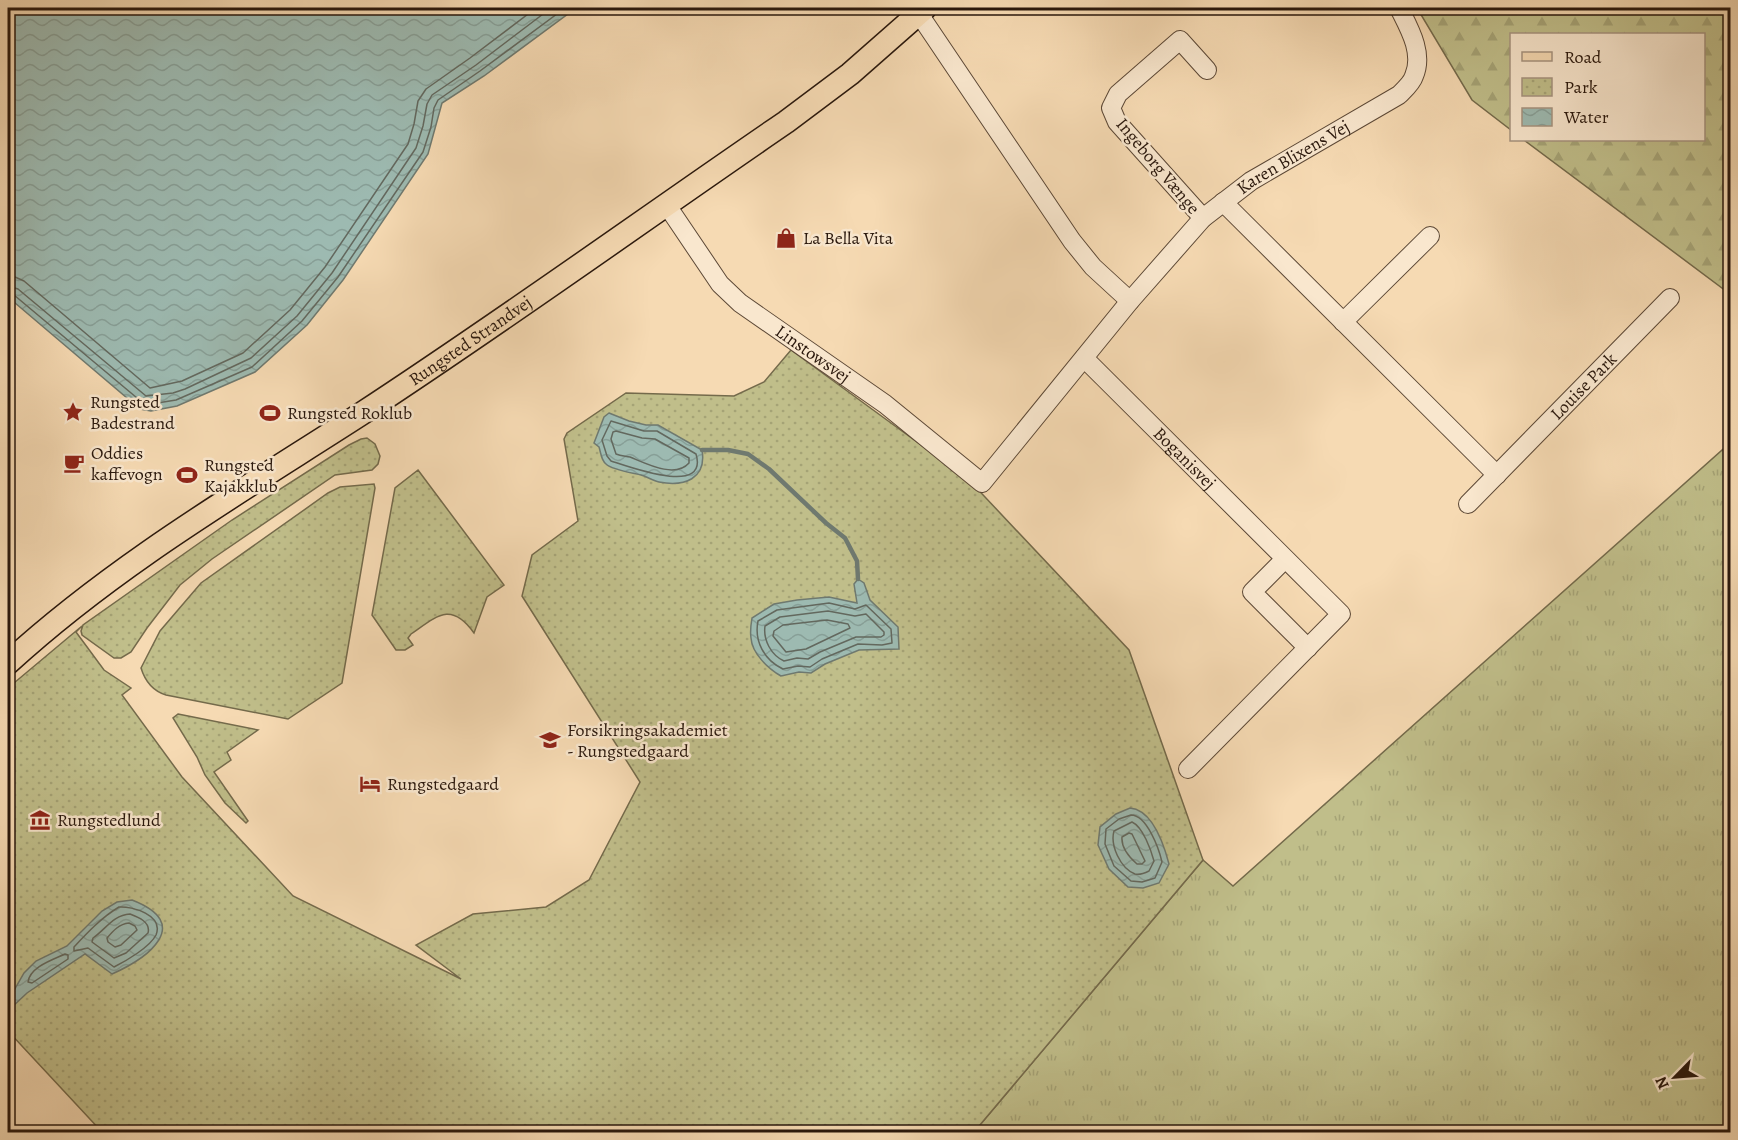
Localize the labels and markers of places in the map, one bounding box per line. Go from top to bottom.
shop icon: La Bella Vita [774,226,798,250]
place label: La Bella Vita [803,226,894,250]
place label: Rungsted Badestrand [90,390,175,435]
place icon: Rungsted Badestrand [61,400,85,424]
sports icon: Rungsted Roklub [258,401,282,425]
place label: Rungsted Roklub [287,401,412,425]
place label: Oddies kaffevogn [91,441,163,486]
cafe icon: Oddies kaffevogn [62,451,86,475]
place label: Rungsted Kajakklub [204,453,278,498]
sports icon: Rungsted Kajakklub [175,463,199,487]
place label: Forsikringsakademiet - Rungstedgaard [567,718,728,763]
school or university icon: Forsikringsakademiet - Rungstedgaard [538,728,562,752]
hotel icon: Rungstedgaard [358,772,382,796]
place label: Rungstedgaard [387,772,499,796]
museum icon: Rungstedlund [28,808,52,832]
place label: Rungstedlund [57,808,161,832]

